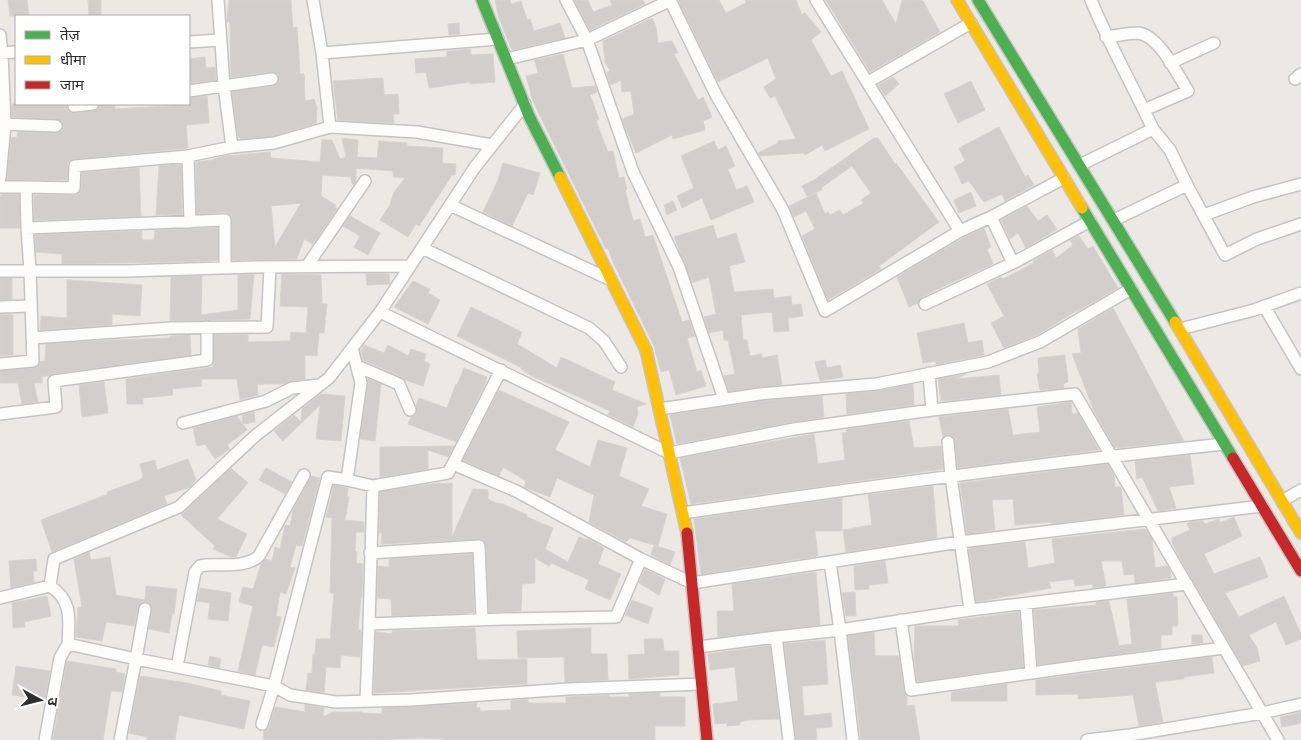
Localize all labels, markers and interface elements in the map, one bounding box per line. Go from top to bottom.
legend [15,15,190,105]
text: तेज़ [60,26,81,46]
text: धीमा [60,52,87,71]
text: जाम [60,77,85,96]
north arrow [15,675,65,725]
text: उ [42,696,60,707]

